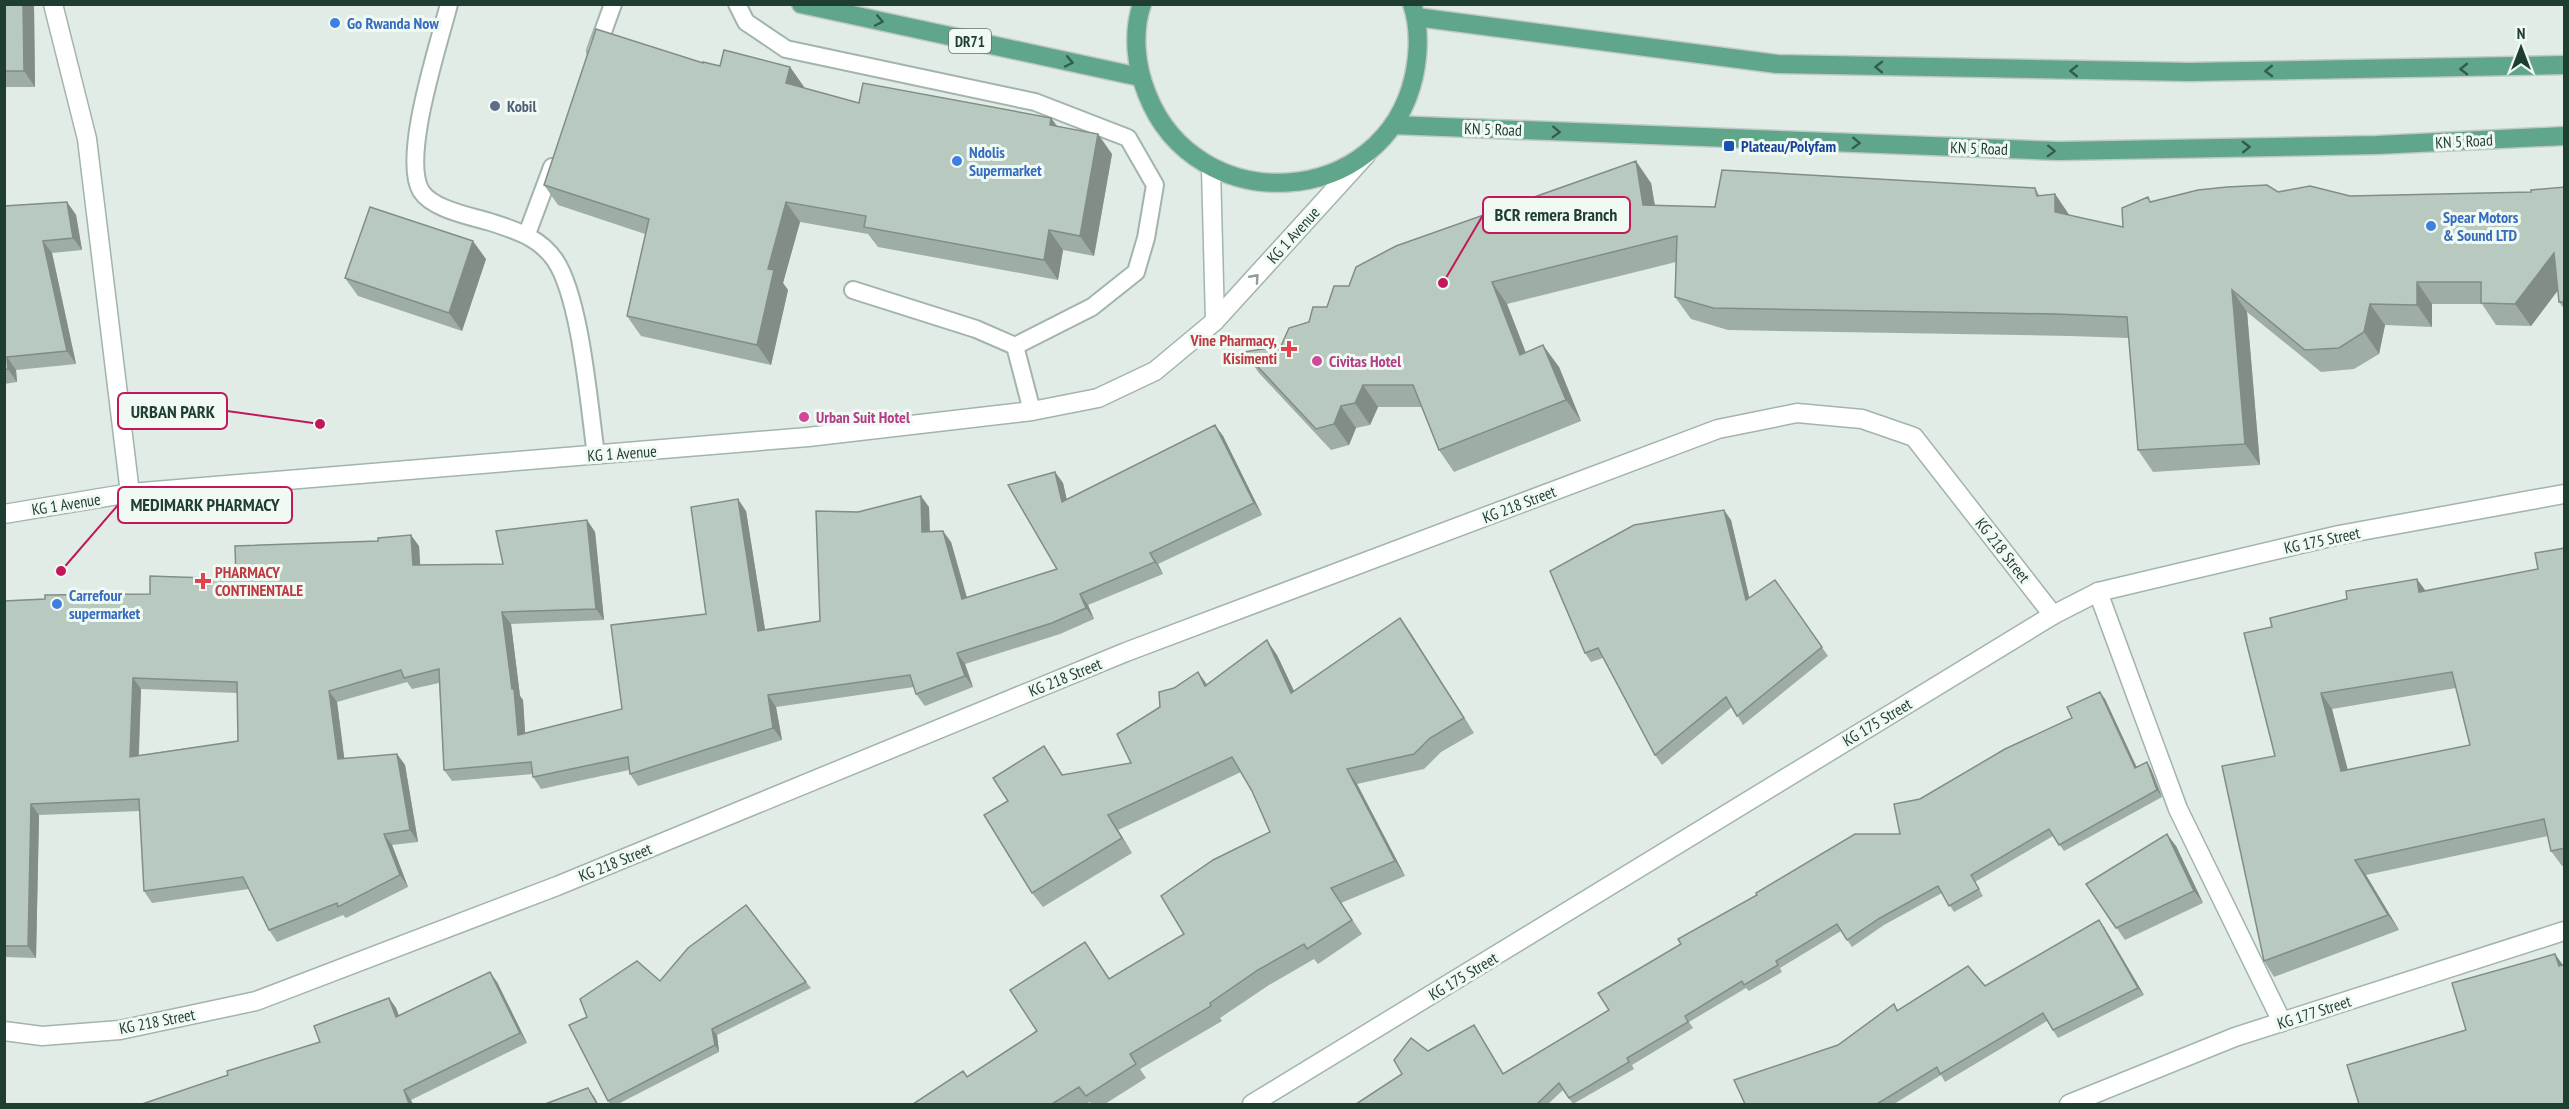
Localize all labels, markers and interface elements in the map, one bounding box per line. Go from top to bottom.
place label: Go Rwanda Now [347,13,439,33]
one-way arrow [873,14,883,27]
marker: Go Rwanda Now [328,16,342,30]
north arrow [2491,18,2551,78]
text: N [2517,23,2525,43]
road number: DR71 [949,29,991,53]
one-way arrow [1064,55,1074,68]
one-way arrow [1875,61,1884,73]
one-way arrow [2460,62,2469,75]
one-way arrow [2070,64,2079,77]
one-way arrow [2265,65,2274,77]
place label: Kobil [507,96,536,116]
marker: Kobil [488,99,502,113]
street label: KN 5 Road [1464,118,1522,140]
one-way arrow [1552,125,1561,138]
street label: KN 5 Road [2435,129,2493,152]
place label: Plateau/Polyfam [1741,136,1836,156]
one-way arrow [1852,137,1861,150]
street label: KN 5 Road [1950,137,2008,159]
marker: Plateau/Polyfam [1722,139,1736,153]
one-way arrow [2241,141,2250,153]
place label: Ndolis Supermarket [969,142,1042,180]
one-way arrow [2046,144,2055,157]
marker: Ndolis Supermarket [950,154,964,168]
callout: BCR remera Branch [1483,197,1630,233]
street label: KG 1 Avenue [1262,202,1324,268]
text: BCR remera Branch [1495,203,1617,226]
place label: Spear Motors & Sound LTD [2443,207,2519,245]
marker: Spear Motors & Sound LTD [2424,219,2438,233]
one-way arrow [1248,274,1259,285]
place label: Vine Pharmacy, Kisimenti [1189,330,1277,368]
marker: Vine Pharmacy, Kisimenti [1282,342,1296,356]
place label: Civitas Hotel [1329,351,1401,371]
marker: Civitas Hotel [1310,354,1324,368]
callout: URBAN PARK [118,393,227,429]
text: URBAN PARK [131,400,216,423]
place label: Urban Suit Hotel [816,407,910,427]
marker: Urban Suit Hotel [797,410,811,424]
street label: KG 1 Avenue [587,441,657,465]
street label: KG 218 Street [1479,481,1559,527]
callout: MEDIMARK PHARMACY [118,487,292,523]
street label: KG 1 Avenue [30,489,102,519]
text: MEDIMARK PHARMACY [130,493,280,516]
street label: KG 218 Street [1971,514,2035,587]
street label: KG 175 Street [2282,522,2362,558]
place label: PHARMACY CONTINENTALE [215,562,303,600]
marker: PHARMACY CONTINENTALE [196,574,210,588]
place label: Carrefour supermarket [69,585,141,623]
marker: Carrefour supermarket [50,597,64,611]
street label: KG 218 Street [1026,653,1105,701]
street label: KG 175 Street [1839,693,1916,750]
street label: KG 218 Street [576,838,655,886]
street label: KG 175 Street [1425,947,1502,1004]
street label: KG 177 Street [2275,991,2354,1033]
street label: KG 218 Street [117,1004,197,1038]

